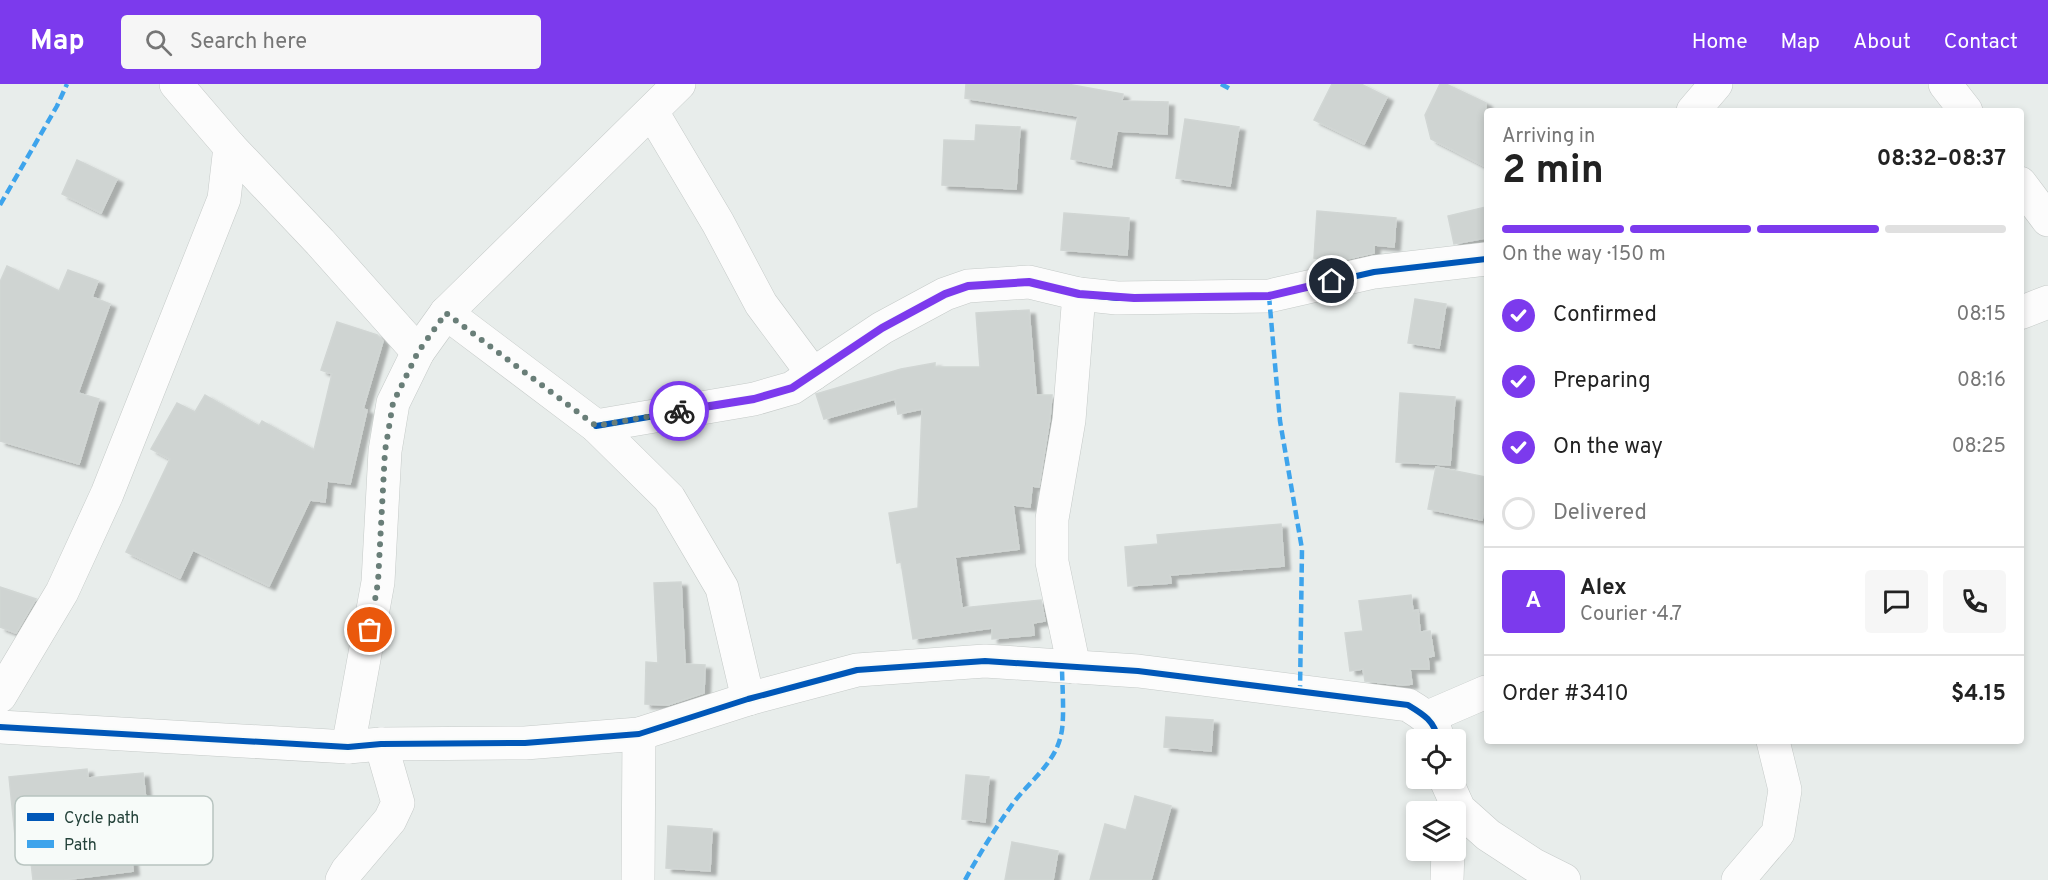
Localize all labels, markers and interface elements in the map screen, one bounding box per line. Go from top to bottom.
search box [121,15,541,69]
text: Map [30,24,85,60]
icon: search [142,26,175,59]
text: Search here [190,29,307,56]
text: Home [1692,29,1748,56]
text: Map [1781,29,1820,56]
text: About [1853,29,1911,56]
text: Contact [1944,29,2018,56]
text: Arriving in [1502,124,1595,150]
text: 08:32–08:37 [1877,146,2006,173]
text: 2 min [1502,148,1604,197]
text: On the way · 150 m [1502,242,1666,268]
pin [1306,255,1357,306]
icon: home [1315,264,1348,297]
icon: check [1502,299,1535,332]
text: Confirmed [1553,302,1657,329]
text: 08:15 [1957,302,2006,328]
icon: check [1502,365,1535,398]
text: Preparing [1553,368,1651,395]
text: 08:16 [1957,368,2006,394]
courier [649,381,709,441]
icon: bike [663,395,696,428]
icon: check [1502,431,1535,464]
text: On the way [1553,434,1663,461]
text: 08:25 [1952,434,2006,460]
text: Delivered [1553,500,1647,527]
button: chat [1865,570,1928,633]
button: phone [1943,570,2006,633]
text: Alex [1580,575,1627,602]
text: A [1526,588,1541,615]
text: Courier · 4.7 [1580,602,1682,628]
pin [344,604,395,655]
icon: bag [353,613,386,646]
text: Order #3410 [1502,681,1629,708]
text: $4.15 [1951,681,2006,708]
map controls [1406,729,1466,861]
button: locate [1406,729,1466,789]
legend [15,796,213,865]
button: layers [1406,801,1466,861]
text: Cycle path [64,809,139,829]
text: Path [64,836,97,856]

